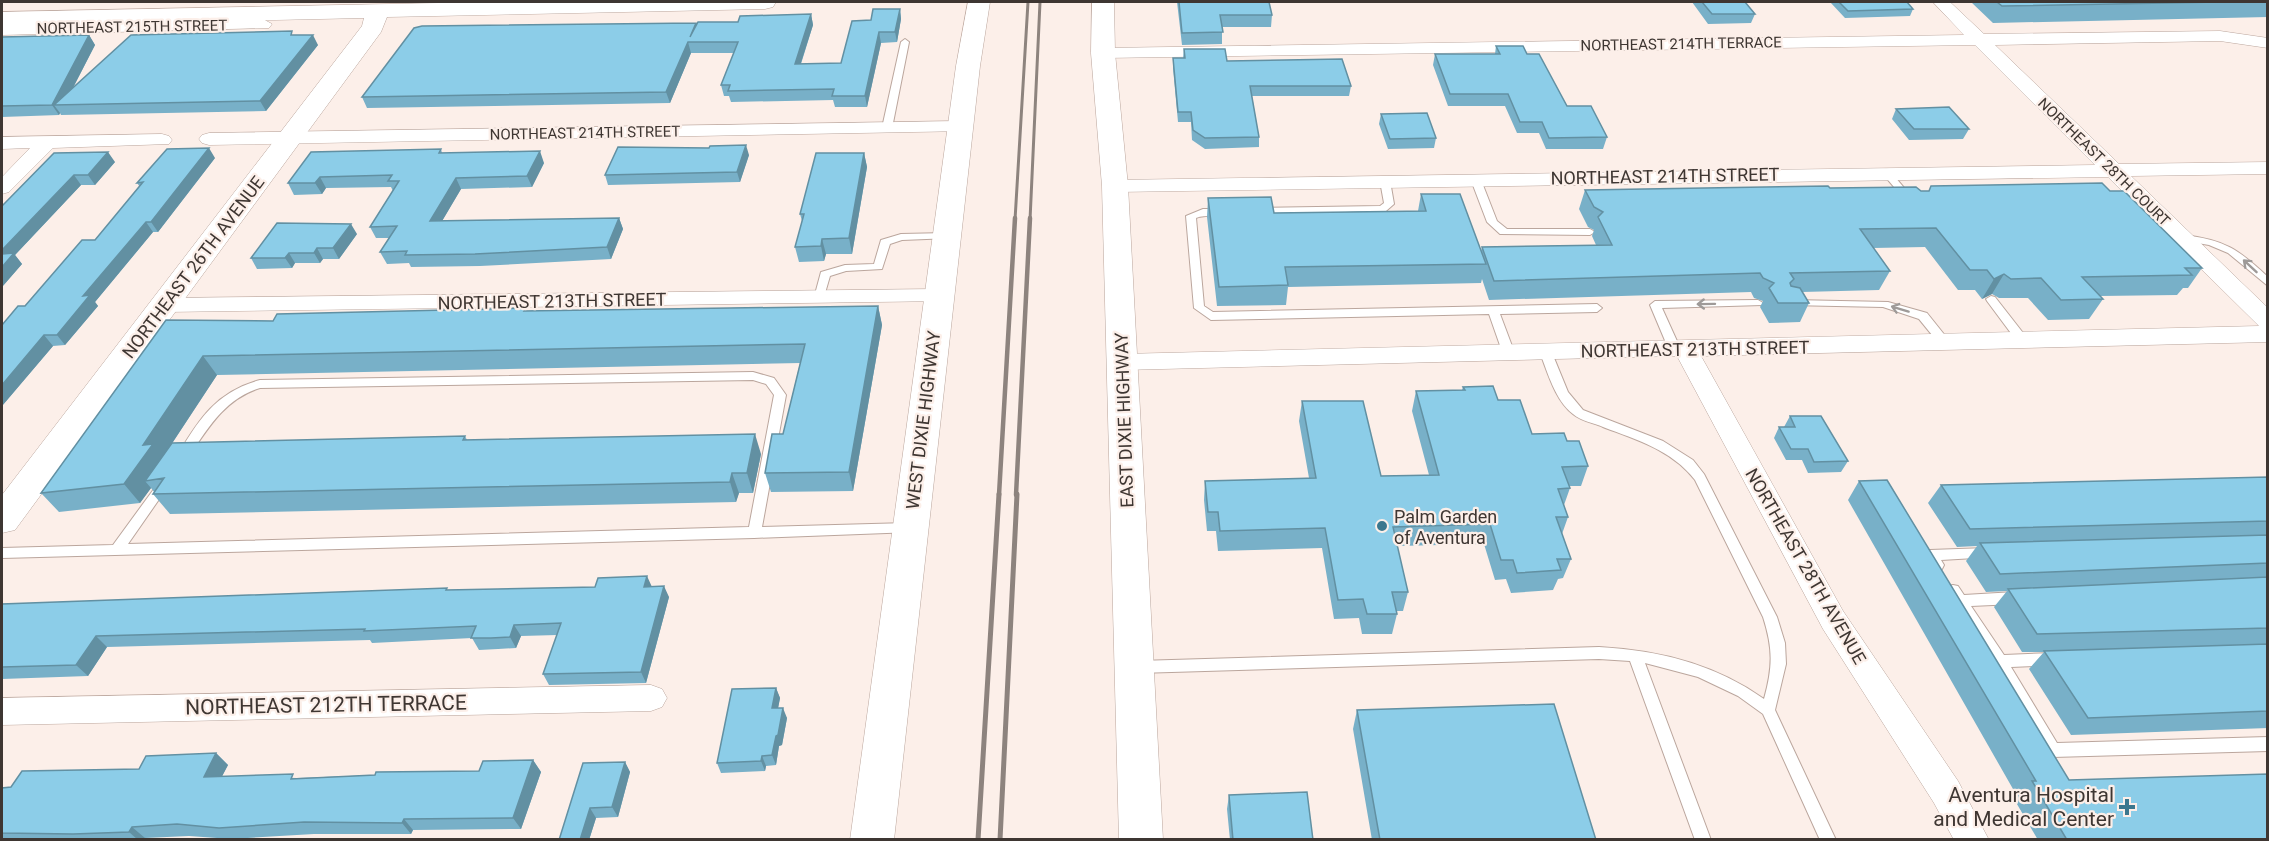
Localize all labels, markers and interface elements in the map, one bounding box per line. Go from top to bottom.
street label: NORTHEAST 215TH STREET [36,16,228,38]
street label: NORTHEAST 214TH TERRACE [1580,33,1782,55]
street label: NORTHEAST 28TH COURT [2034,94,2174,230]
street label: NORTHEAST 214TH STREET [489,122,681,144]
street label: NORTHEAST 214TH STREET [1550,163,1780,188]
street label: NORTHEAST 26TH AVENUE [118,172,268,362]
one-way arrow [2242,259,2257,273]
street label: NORTHEAST 213TH STREET [437,288,667,313]
one-way arrow [1697,298,1717,310]
one-way arrow [1891,303,1910,314]
street label: WEST DIXIE HIGHWAY [902,329,944,510]
street label: EAST DIXIE HIGHWAY [1110,332,1138,508]
street label: NORTHEAST 213TH STREET [1580,336,1810,361]
street label: NORTHEAST 28TH AVENUE [1741,464,1871,668]
place label: Palm Garden of Aventura [1394,506,1497,548]
marker: Palm Garden of Aventura [1375,519,1389,533]
street label: NORTHEAST 212TH TERRACE [185,691,467,719]
place label: Aventura Hospital and Medical Center [1933,783,2114,831]
marker: Aventura Hospital and Medical Center [2118,798,2136,816]

